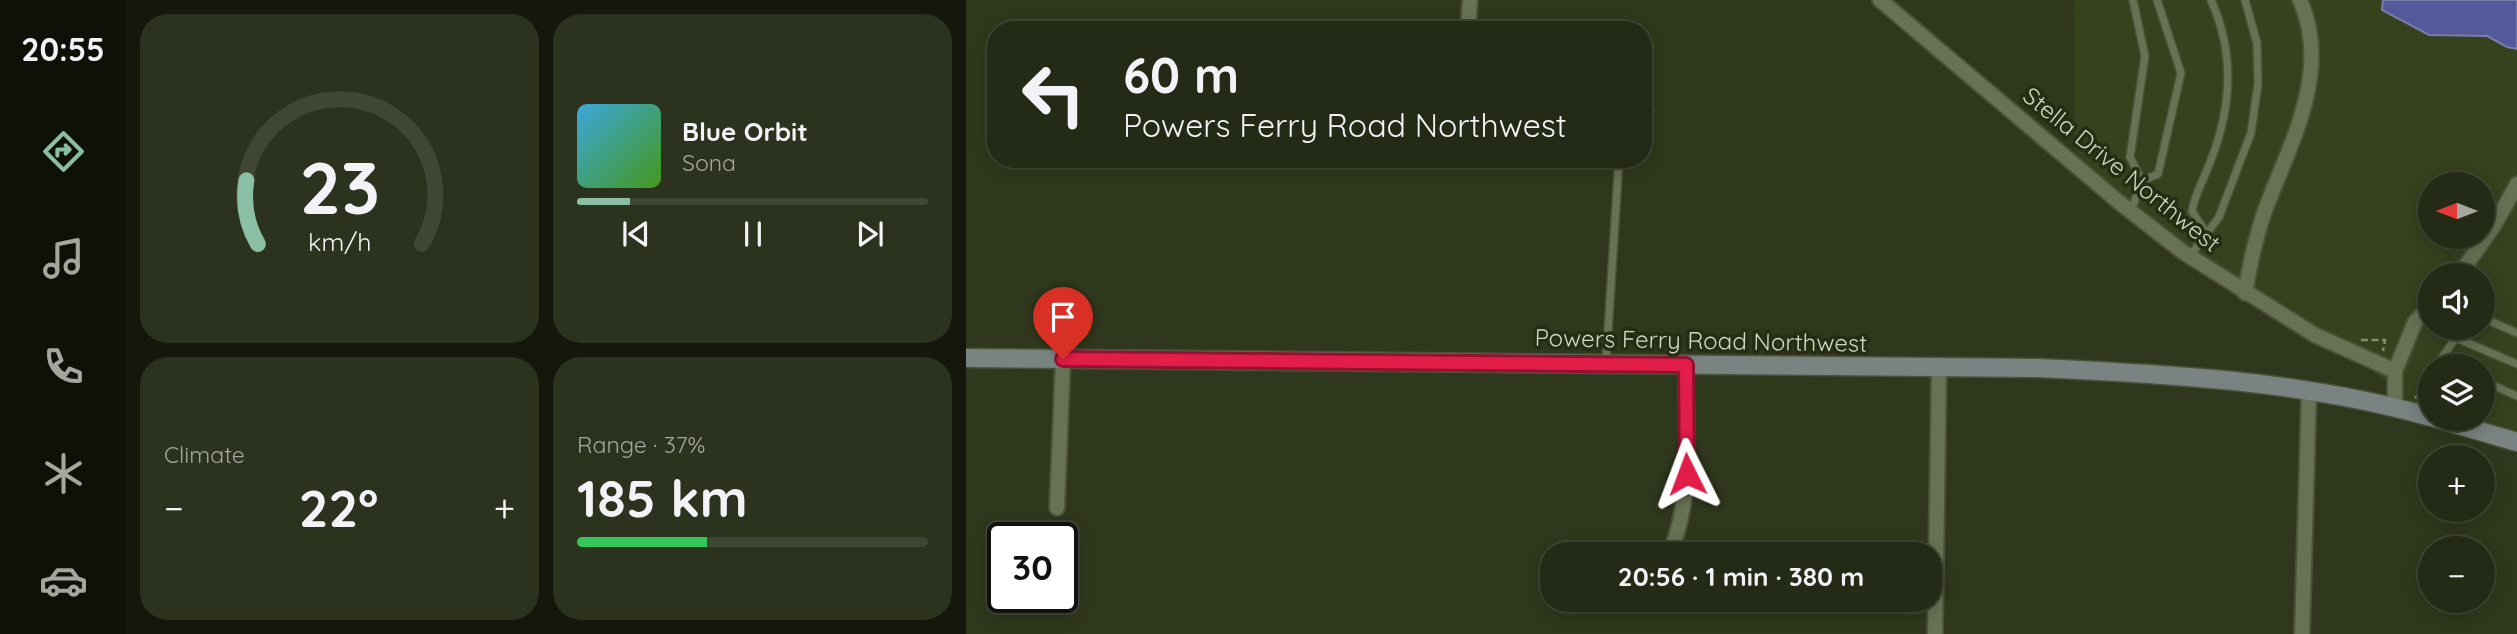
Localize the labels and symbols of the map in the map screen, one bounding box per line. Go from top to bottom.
street label: Stella Drive Northwest [2017,80,2227,258]
north arrow [2418,172,2496,248]
pin [1033,287,1093,359]
street label: Powers Ferry Road Northwest [1534,322,1868,358]
position arrow [1650,437,1724,511]
speed limit sign: 30 [987,522,1078,613]

